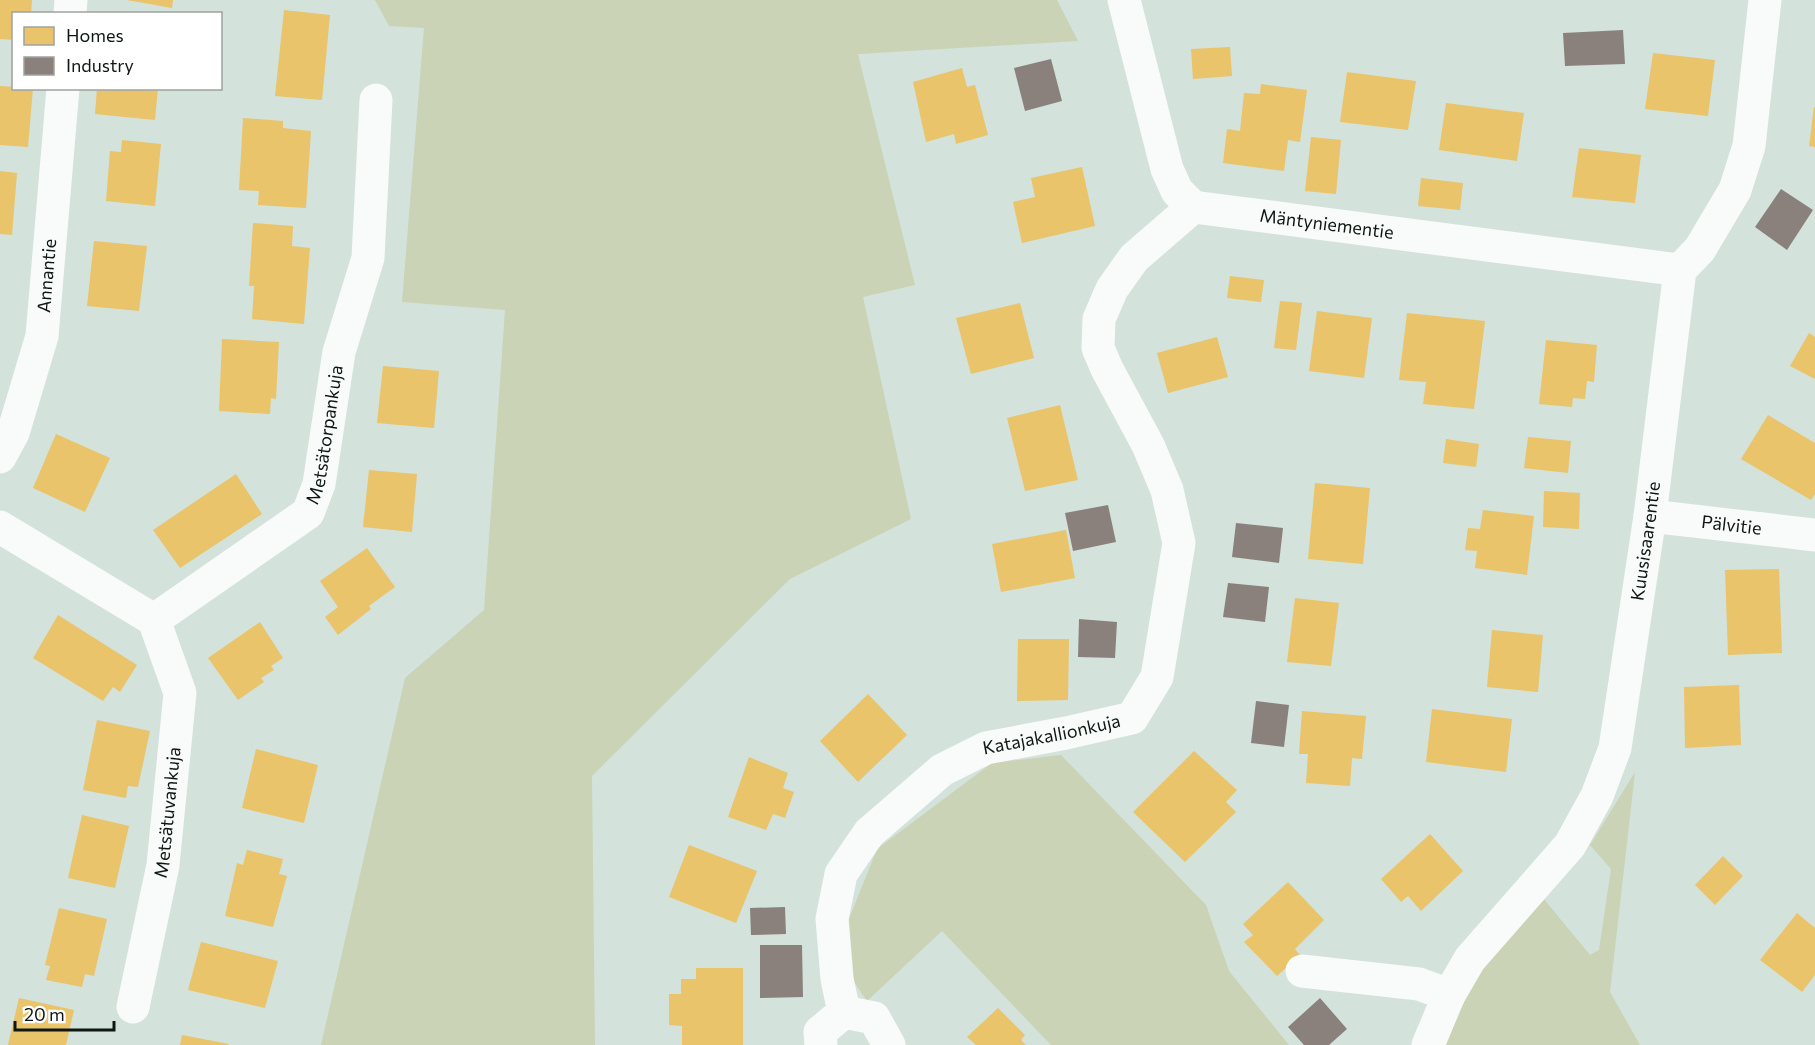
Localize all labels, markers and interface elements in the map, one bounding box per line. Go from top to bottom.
legend [12,12,222,90]
text: Homes [66,24,124,46]
text: Industry [66,54,134,76]
street label: Mäntyniementie [1258,204,1395,243]
street label: Annantie [32,238,60,314]
street label: Metsätorpankuja [300,364,347,507]
street label: Kuusisaarentie [1625,480,1664,602]
street label: Pälvitie [1700,510,1763,539]
street label: Katajakallionkuja [981,709,1122,758]
street label: Metsätuvankuja [149,746,185,880]
scale bar [15,994,114,1032]
text: 20 m [24,1003,65,1025]

